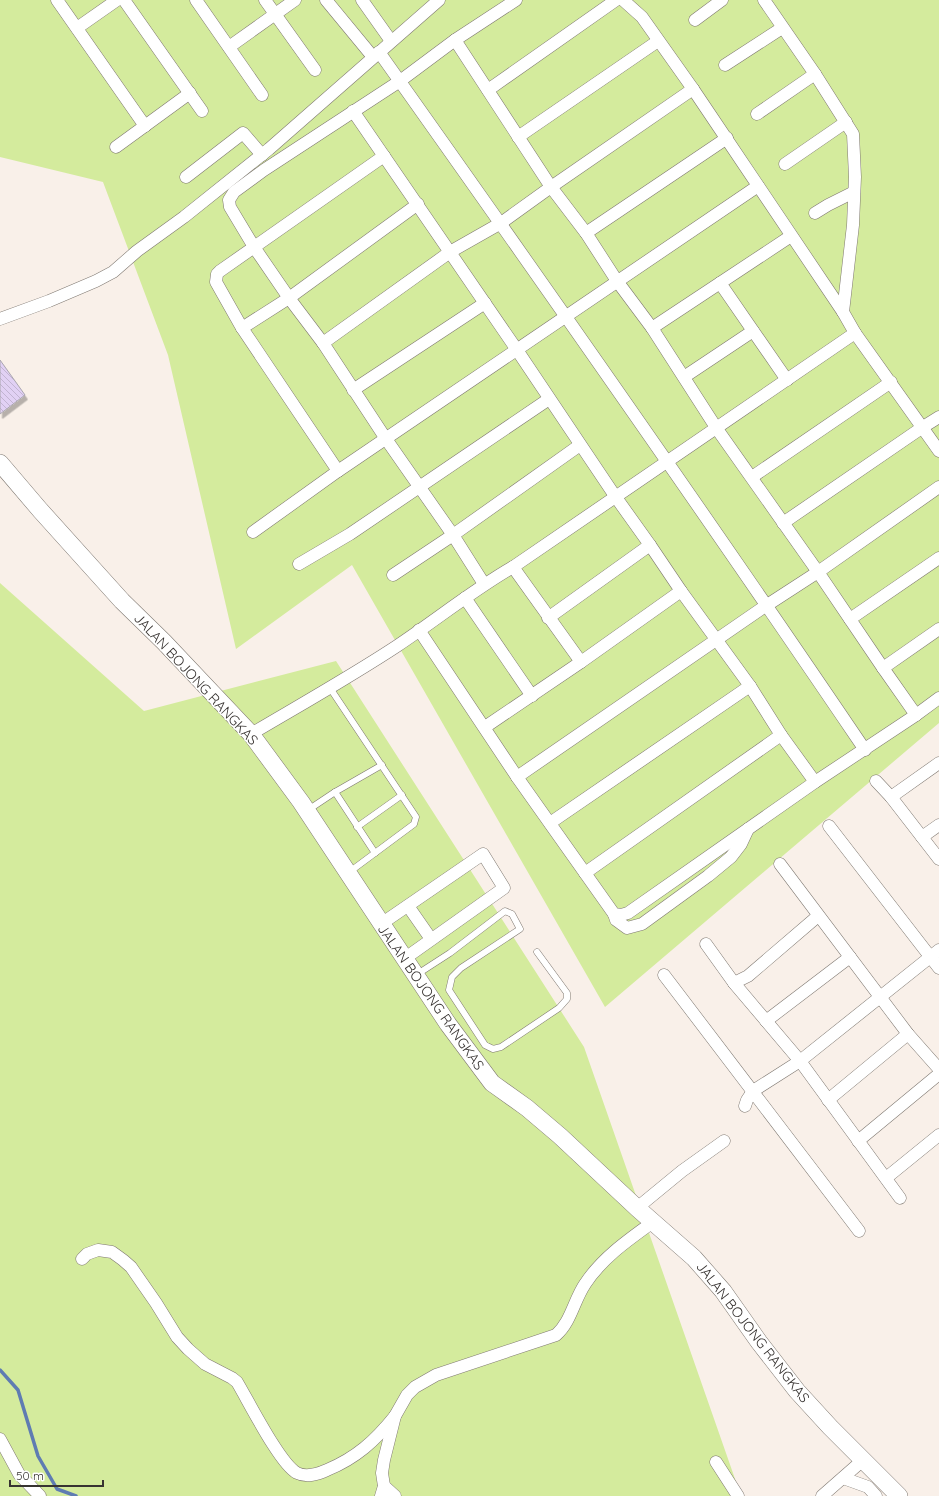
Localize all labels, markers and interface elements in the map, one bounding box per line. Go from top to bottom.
street label: JALAN BOJONG RANGKAS [130,609,262,749]
street label: JALAN BOJONG RANGKAS [374,920,488,1074]
street label: JALAN BOJONG RANGKAS [692,1258,814,1406]
scale bar [10,1462,103,1488]
text: 50 m [16,1468,44,1483]

